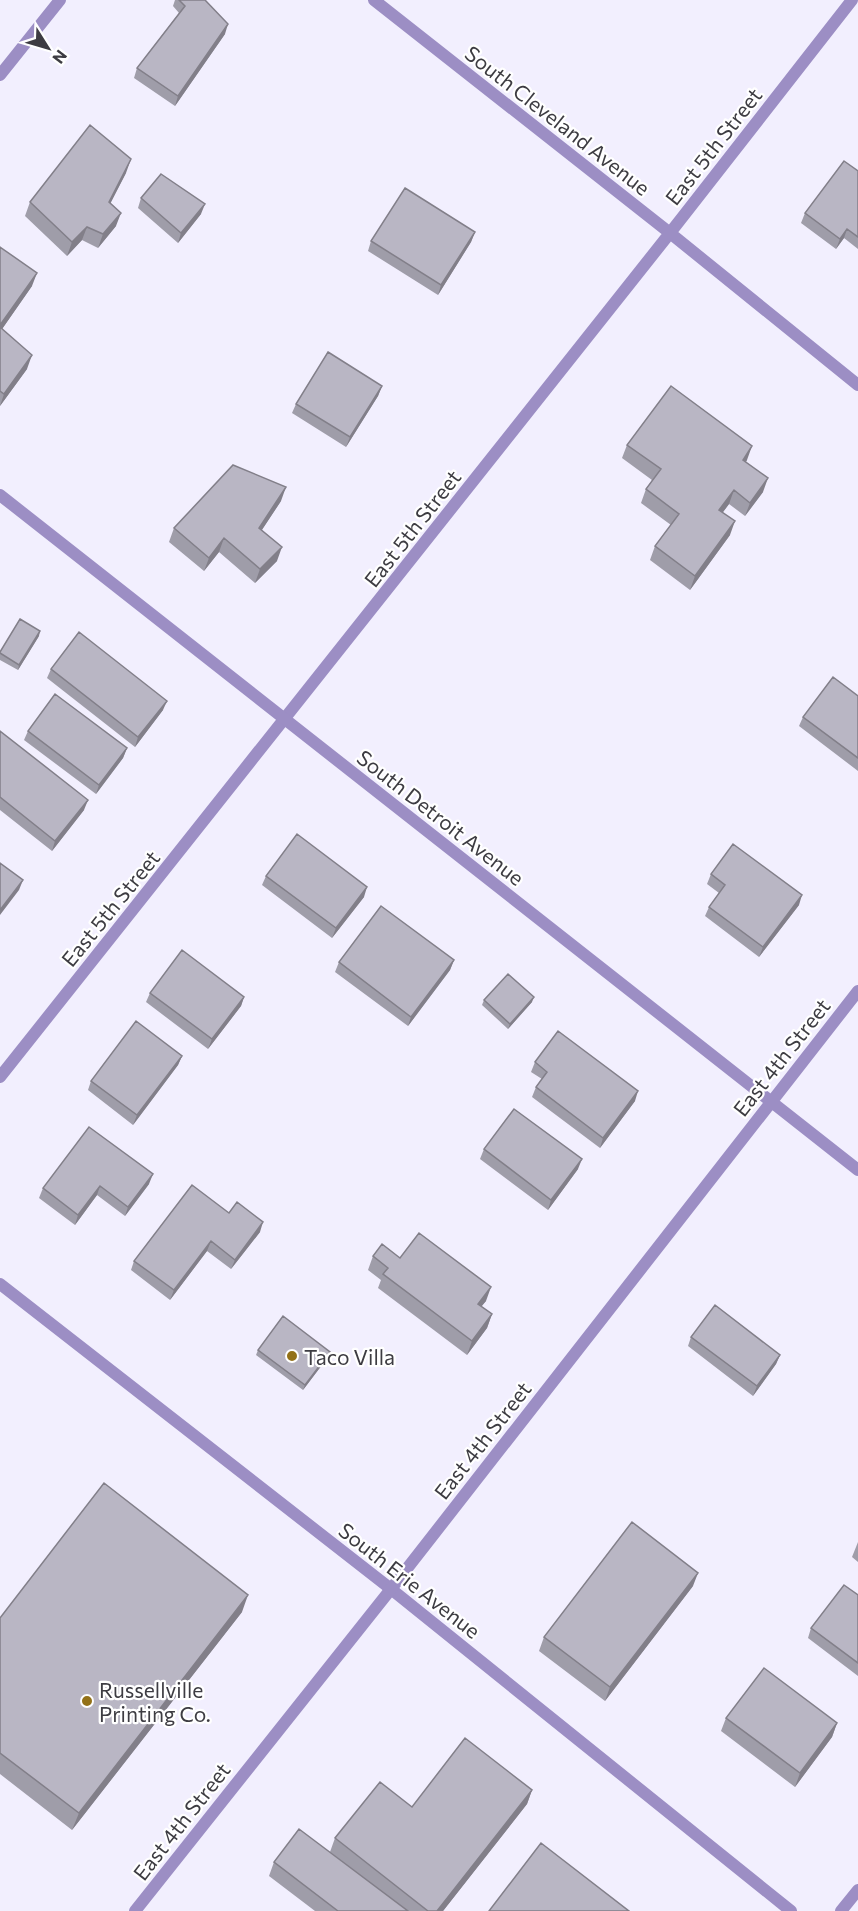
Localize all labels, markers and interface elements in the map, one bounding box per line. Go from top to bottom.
north arrow [18,18,78,78]
street label: South Cleveland Avenue [461,40,655,200]
text: N [49,47,72,68]
street label: East 5th Street [660,82,766,210]
street label: East 5th Street [359,464,465,592]
street label: South Detroit Avenue [353,744,529,890]
street label: East 5th Street [56,845,164,971]
street label: East 4th Street [727,993,835,1121]
place label: Taco Villa [304,1344,395,1369]
marker: Taco Villa [285,1349,299,1363]
street label: East 4th Street [428,1376,536,1504]
street label: South Erie Avenue [334,1517,486,1643]
place label: Russellville Printing Co. [99,1677,211,1726]
marker: Russellville Printing Co. [80,1694,94,1708]
street label: East 4th Street [127,1757,235,1885]

